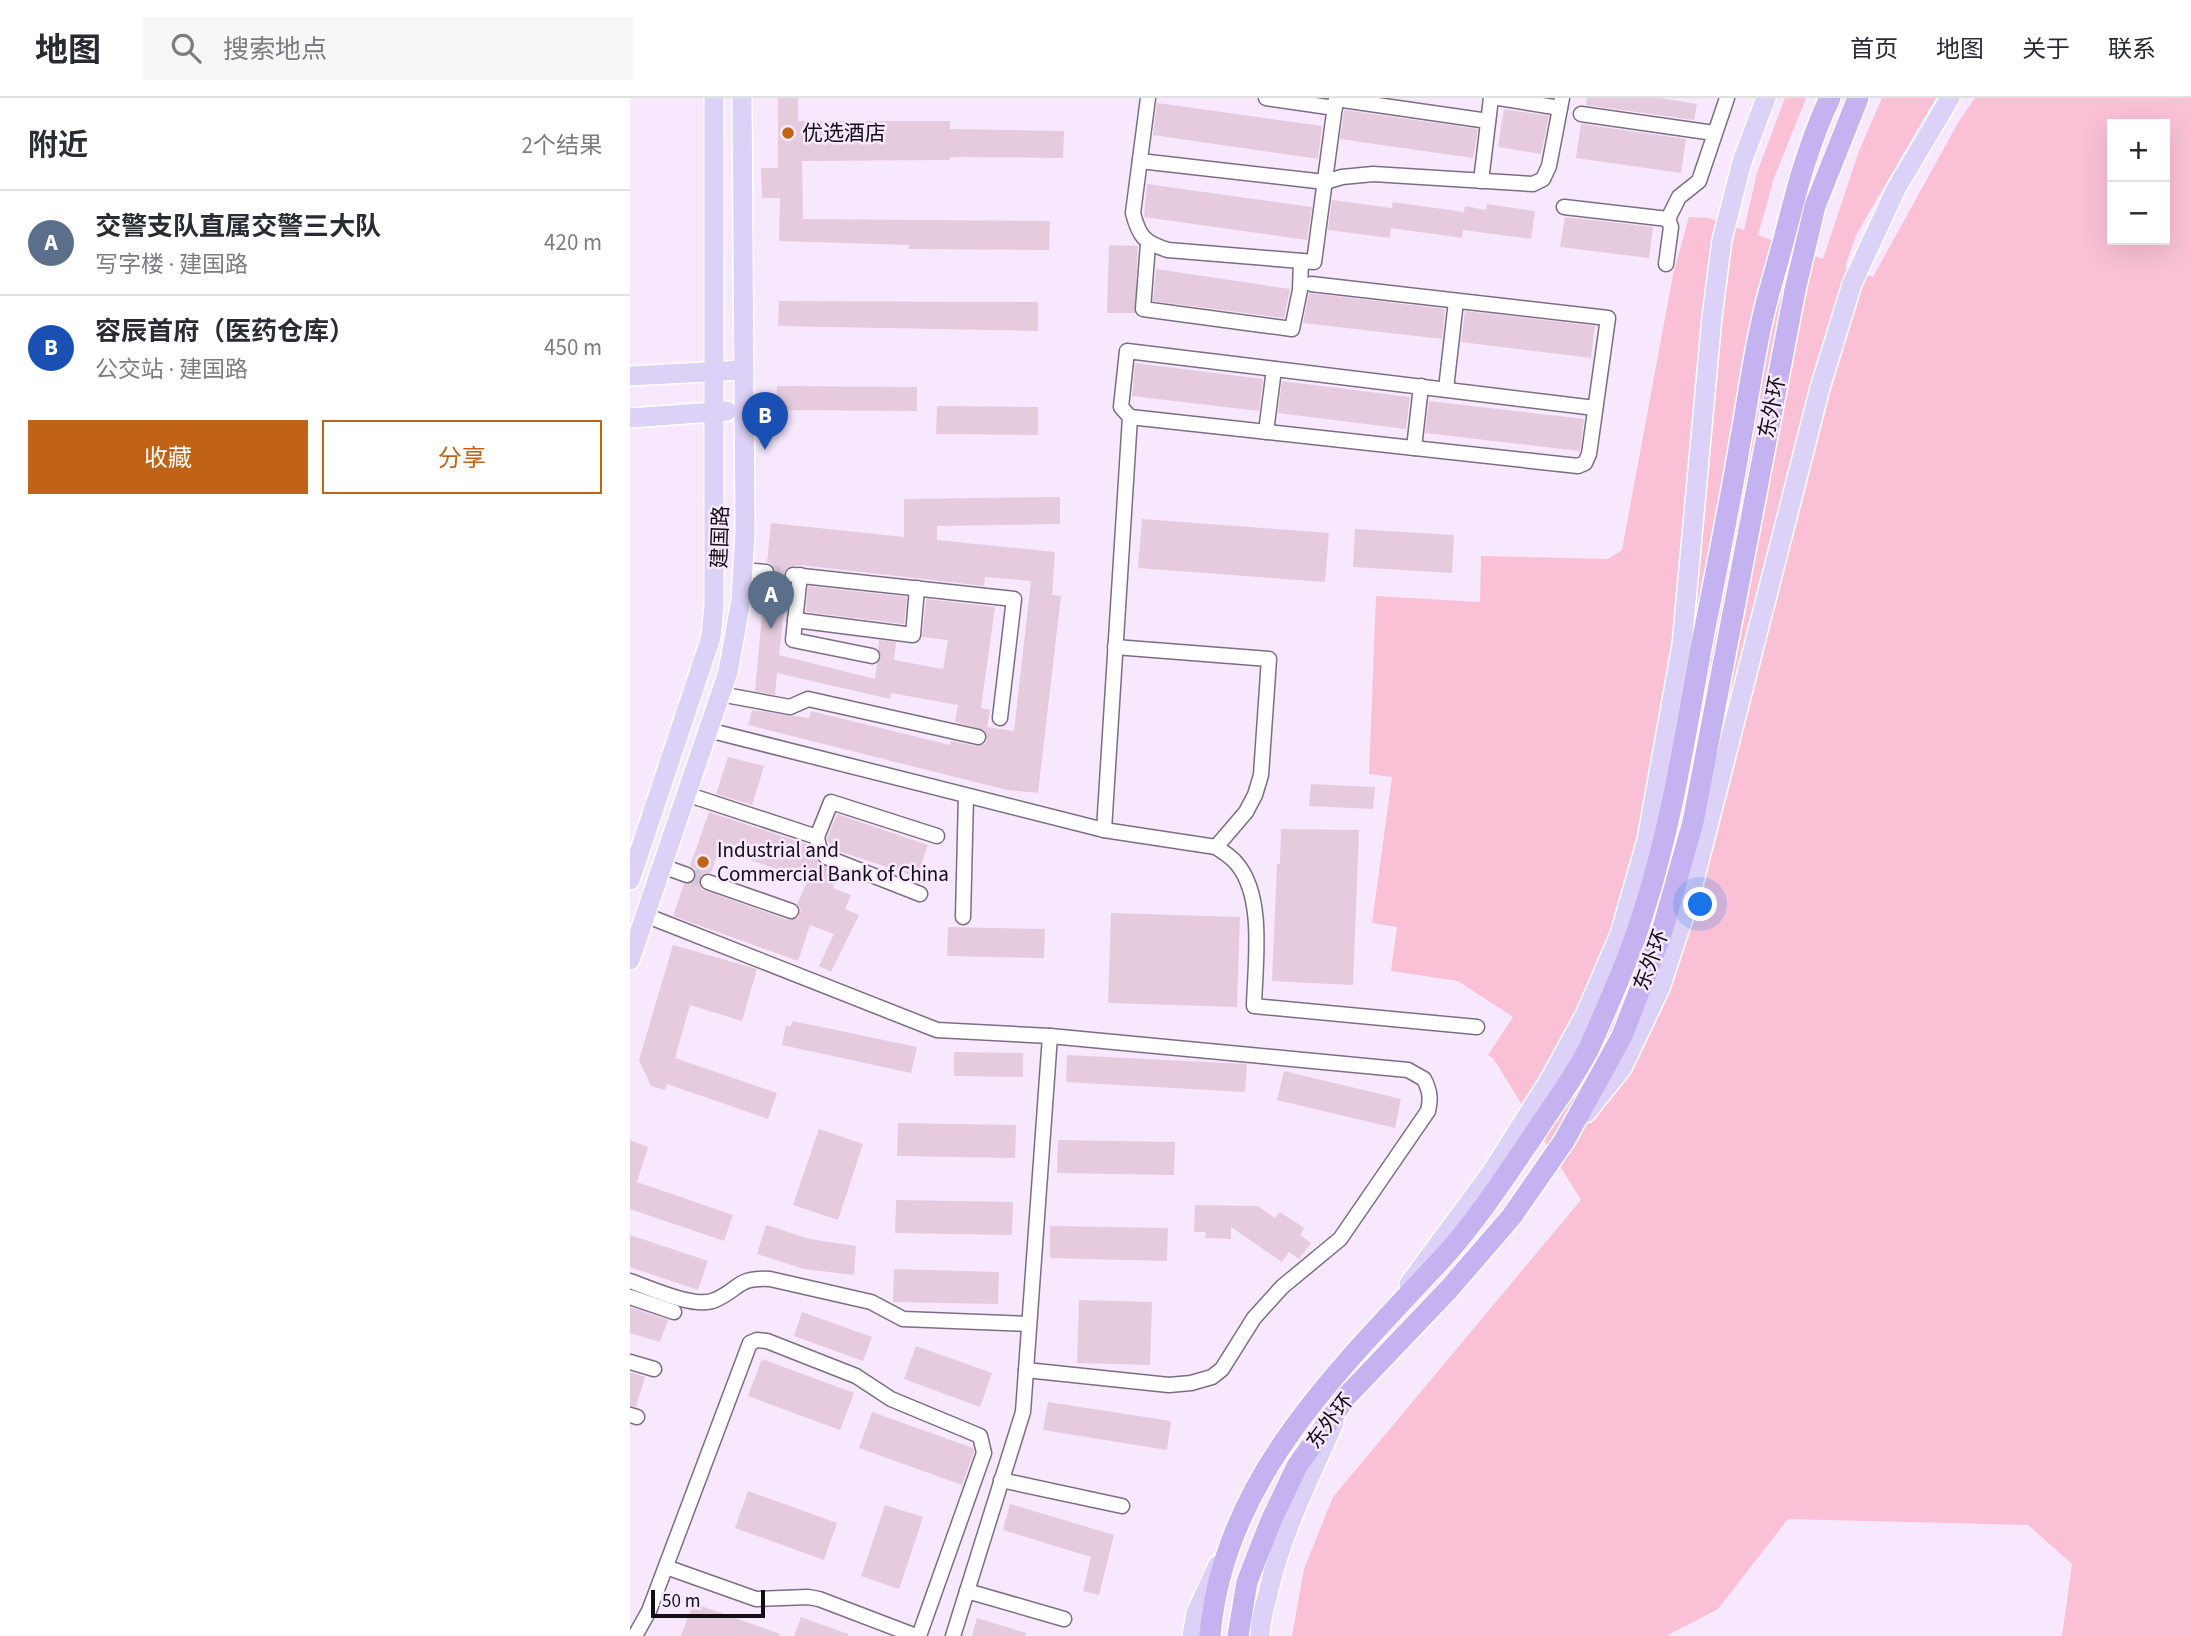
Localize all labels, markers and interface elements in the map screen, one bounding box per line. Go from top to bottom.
search box [143,17,633,80]
text: 地图 [35,27,101,74]
icon: search [167,29,205,67]
text: 搜索地点 [223,31,327,68]
text: 首页 [1850,32,1898,67]
text: 地图 [1936,32,1984,67]
text: 关于 [2022,32,2070,67]
text: 联系 [2108,32,2156,67]
place label: 优选酒店 [802,118,886,148]
map controls [2107,119,2170,245]
button: + [2107,119,2170,182]
text: 附近 [28,124,88,167]
marker: 优选酒店 [780,125,796,141]
text: 2个结果 [522,129,602,162]
button: − [2107,182,2170,245]
text: 交警支队直属交警三大队 [95,208,381,245]
text: A [44,226,58,259]
text: 420 m [544,226,602,259]
text: 写字楼 · 建国路 [95,248,248,281]
text: 容辰首府（医药仓库） [95,313,355,350]
text: B [44,331,58,364]
text: 450 m [544,331,602,364]
text: 公交站 · 建国路 [95,353,248,386]
street label: 东外环 [1751,373,1793,441]
pin: B [742,392,788,450]
button: 收藏 [28,420,308,494]
button: 分享 [322,420,602,494]
street label: 建国路 [704,505,736,569]
pin: A [748,571,794,629]
place label: Industrial and Commercial Bank of China [717,835,949,889]
marker: Industrial and Commercial Bank of China [695,854,711,870]
your location [1683,887,1717,921]
street label: 东外环 [1626,925,1676,995]
street label: 东外环 [1299,1387,1361,1455]
scale bar [651,1587,765,1619]
text: 50 m [662,1588,700,1615]

